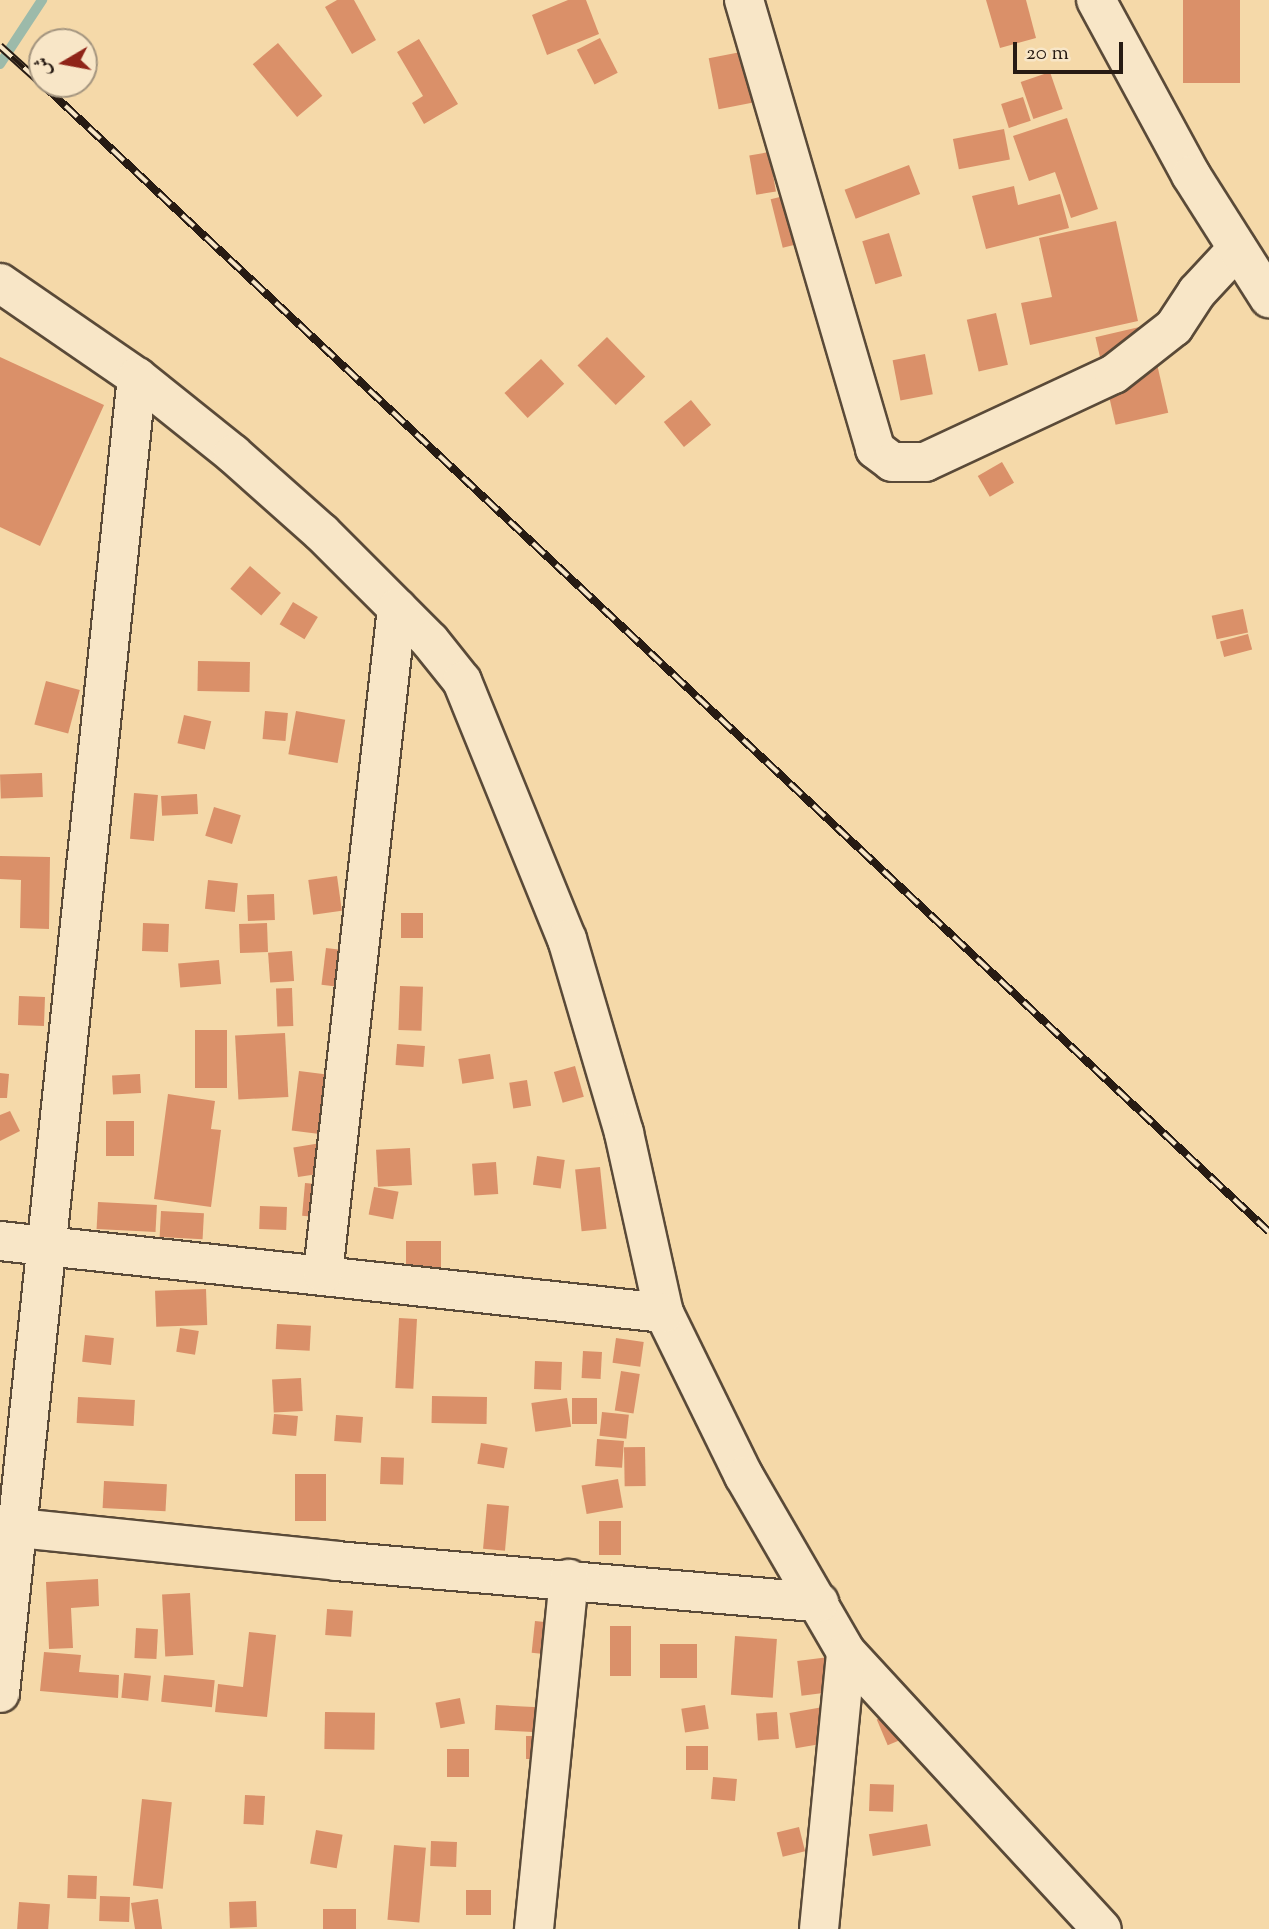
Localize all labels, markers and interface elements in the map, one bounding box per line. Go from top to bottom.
north arrow [28,28,98,98]
scale bar [1017,28,1127,72]
text: 20 m [1026,39,1069,69]
text: ش [29,55,59,78]

